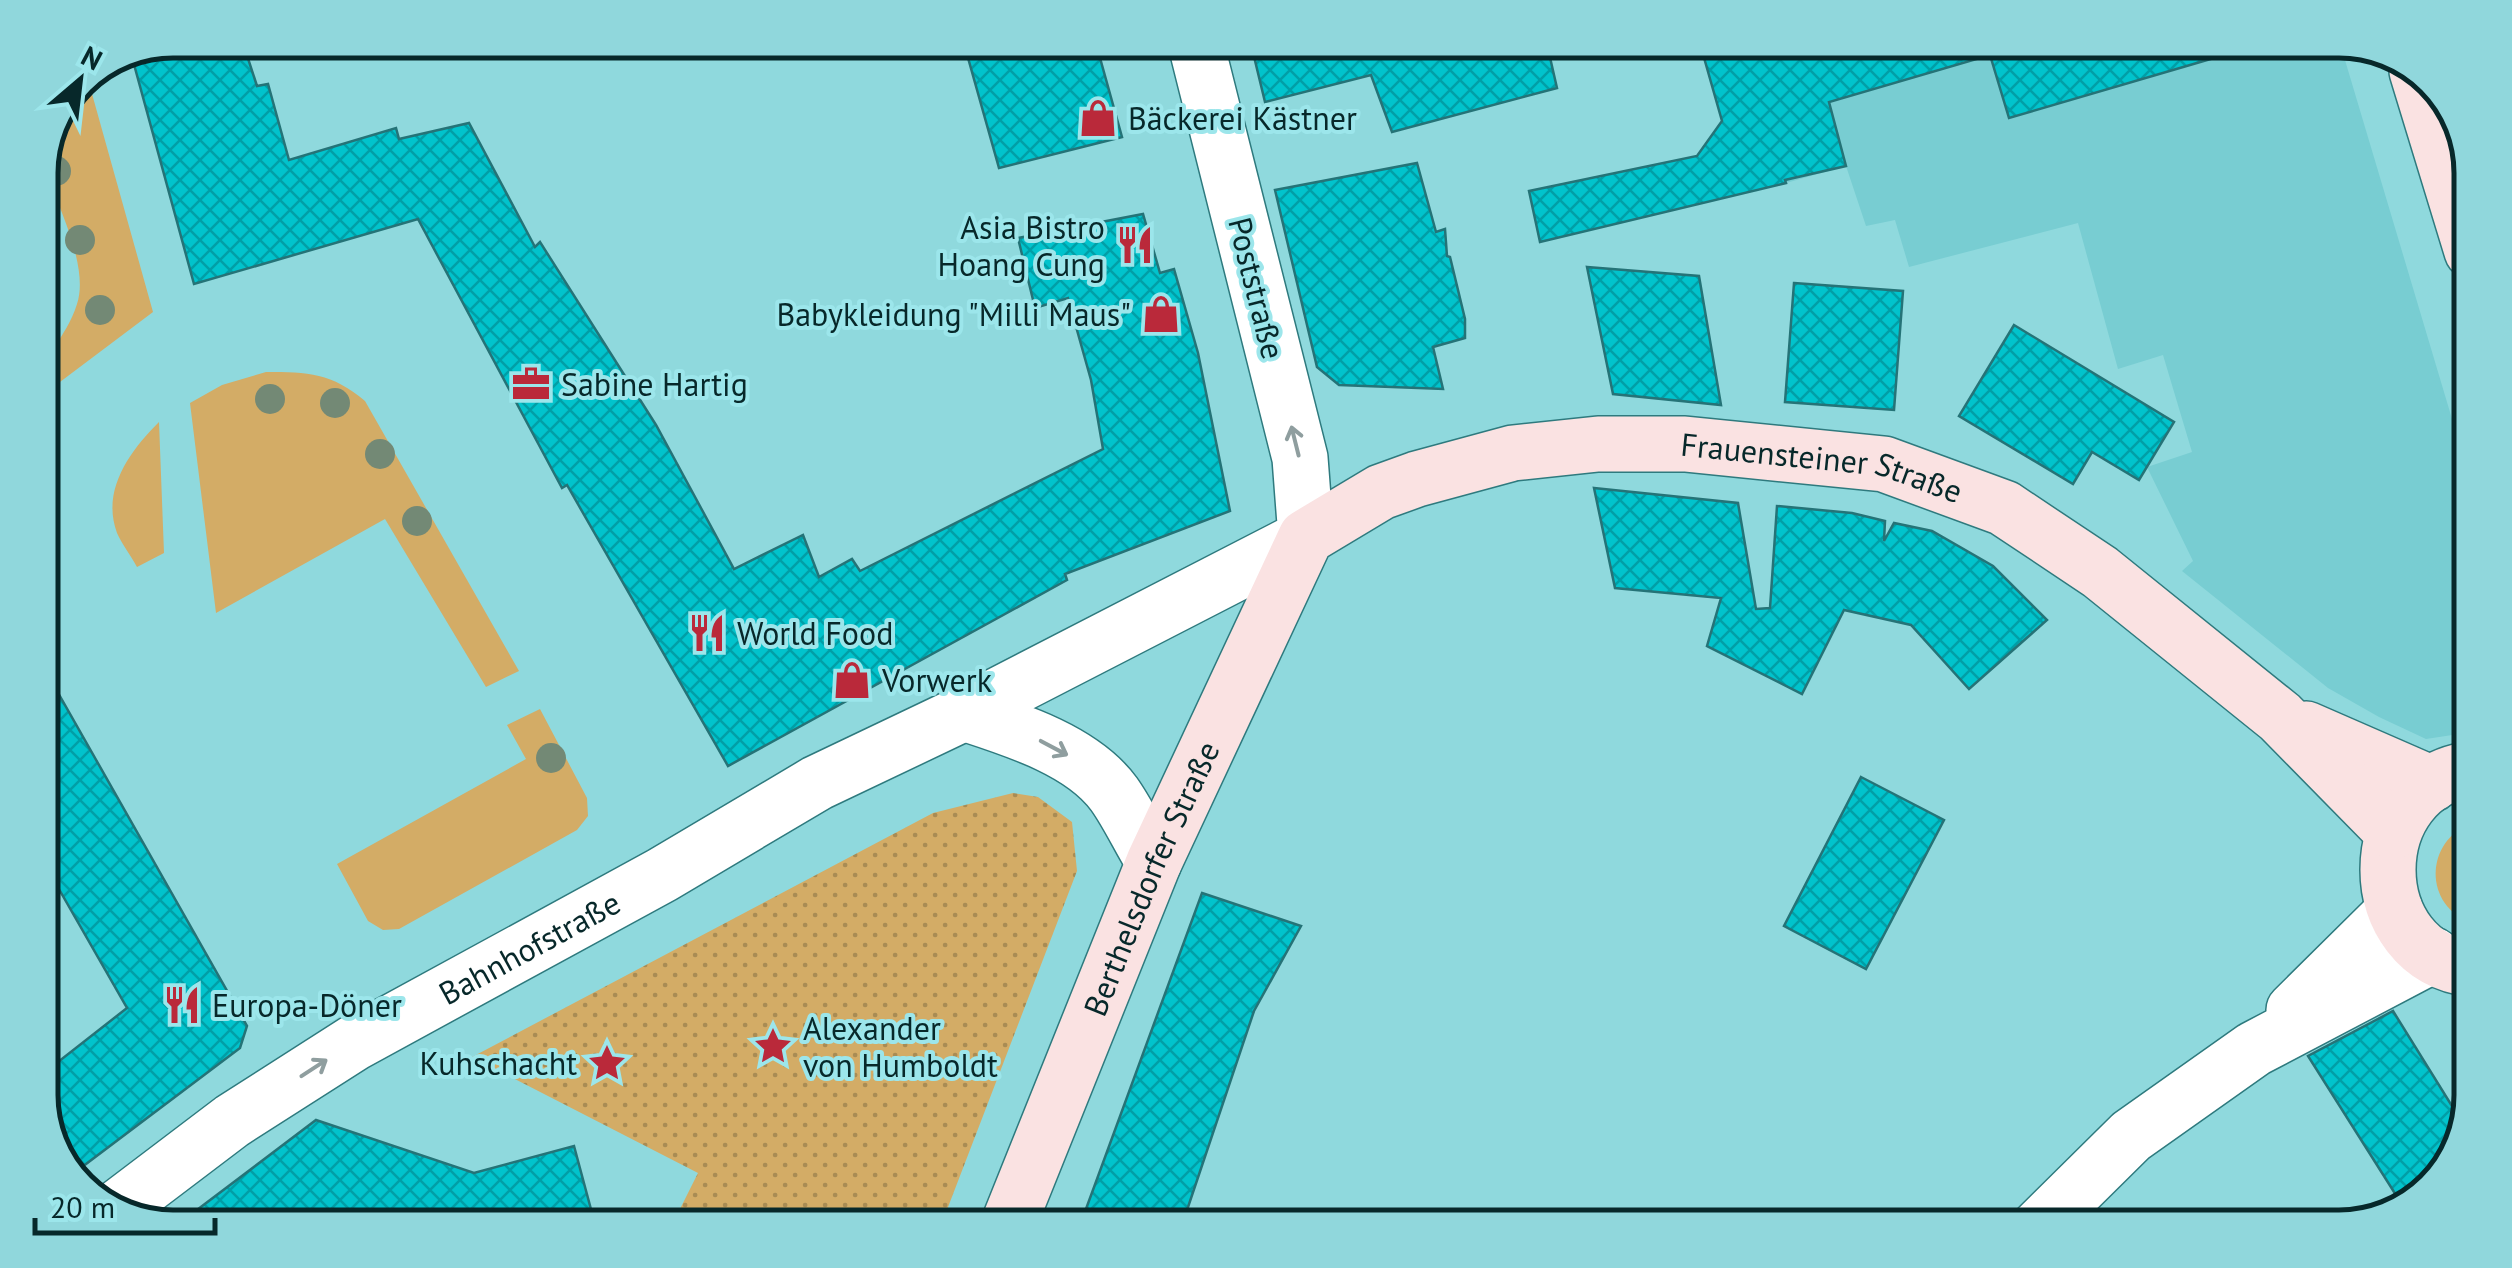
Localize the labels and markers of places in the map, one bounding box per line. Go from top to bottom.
shop icon: Bäckerei Kästner [1077,97,1119,139]
place label: Bäckerei Kästner [1128,97,1357,139]
place label: Asia Bistro Hoang Cung [938,206,1105,285]
restaurant icon: Asia Bistro Hoang Cung [1114,224,1156,266]
place label: Babykleidung "Milli Maus" [777,293,1131,335]
shop icon: Babykleidung "Milli Maus" [1140,293,1182,335]
office icon: Sabine Hartig [510,363,552,405]
place label: Sabine Hartig [561,363,748,405]
restaurant icon: World Food [686,612,728,654]
place label: World Food [737,612,893,654]
shop icon: Vorwerk [831,659,873,701]
place label: Vorwerk [881,659,993,701]
restaurant icon: Europa-Döner [161,984,203,1026]
place label: Europa-Döner [212,984,402,1026]
place label: Alexander von Humboldt [803,1007,998,1086]
place icon: Alexander von Humboldt [752,1025,794,1067]
place label: Kuhschacht [420,1042,577,1084]
place icon: Kuhschacht [586,1042,628,1084]

